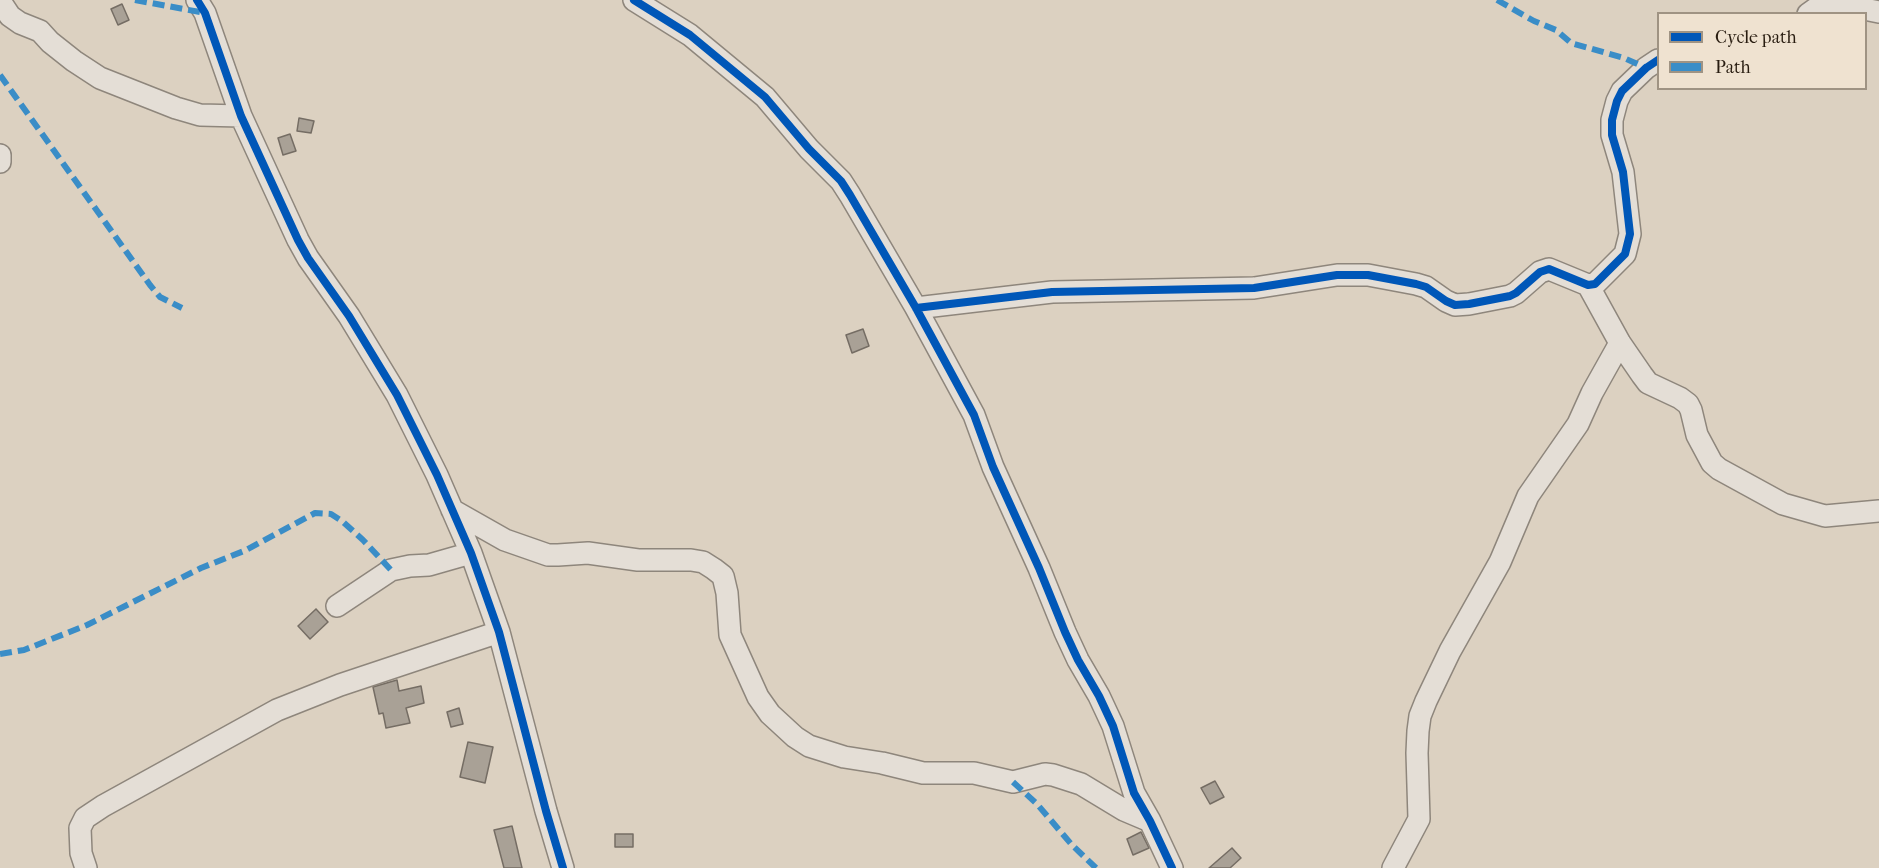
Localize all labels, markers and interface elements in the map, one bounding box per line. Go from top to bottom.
legend [1657,12,1867,90]
text: Cycle path [1715,27,1796,48]
text: Path [1715,57,1751,78]

